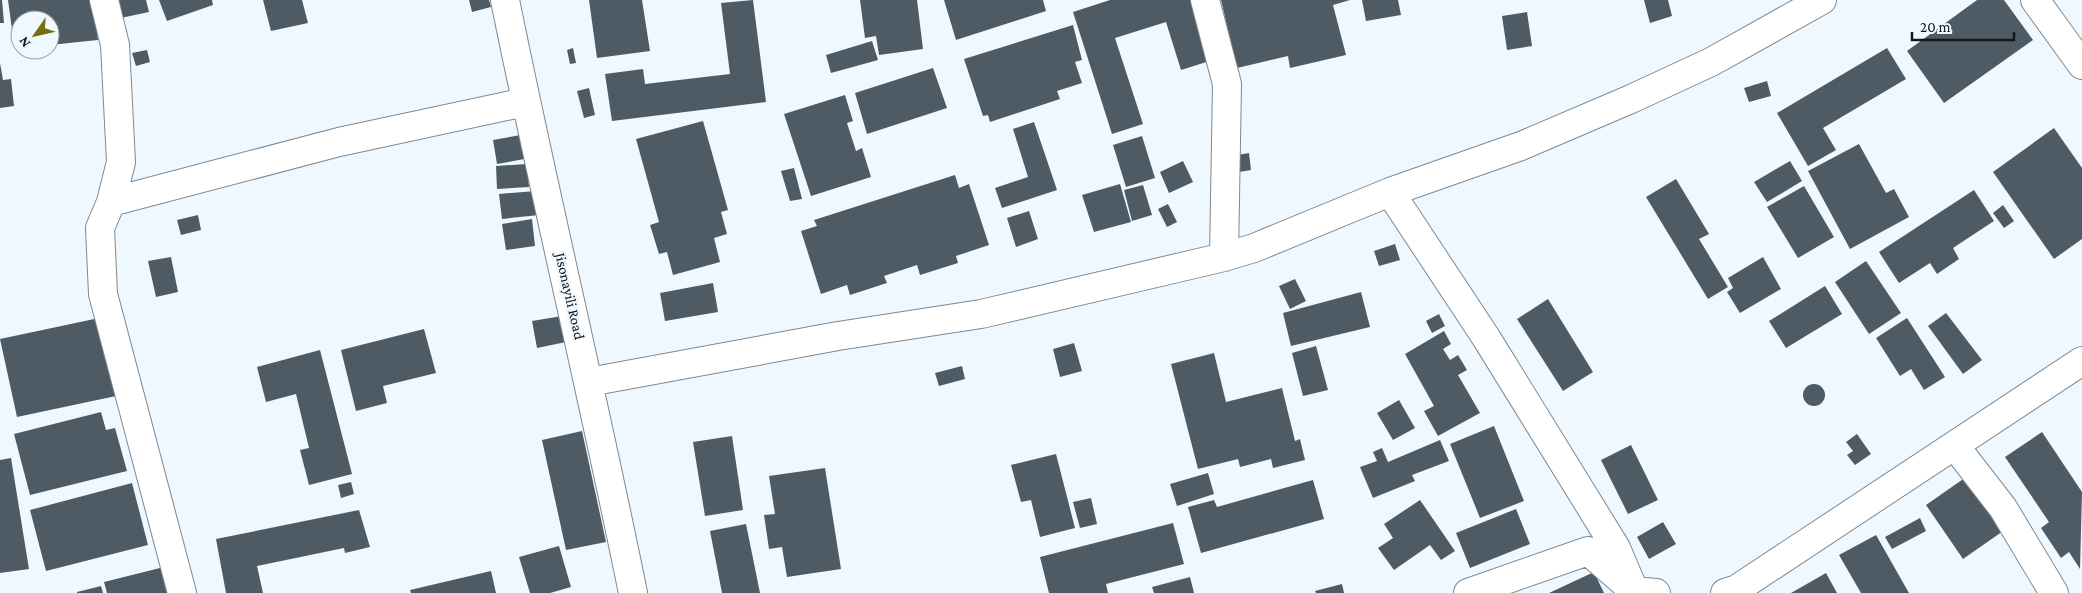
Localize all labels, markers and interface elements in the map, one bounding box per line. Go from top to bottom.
north arrow [10,10,60,60]
scale bar [1912,10,2014,42]
text: 20 m [1920,19,1951,35]
text: N [15,33,34,51]
street label: Jisonayili Road [551,249,588,341]

